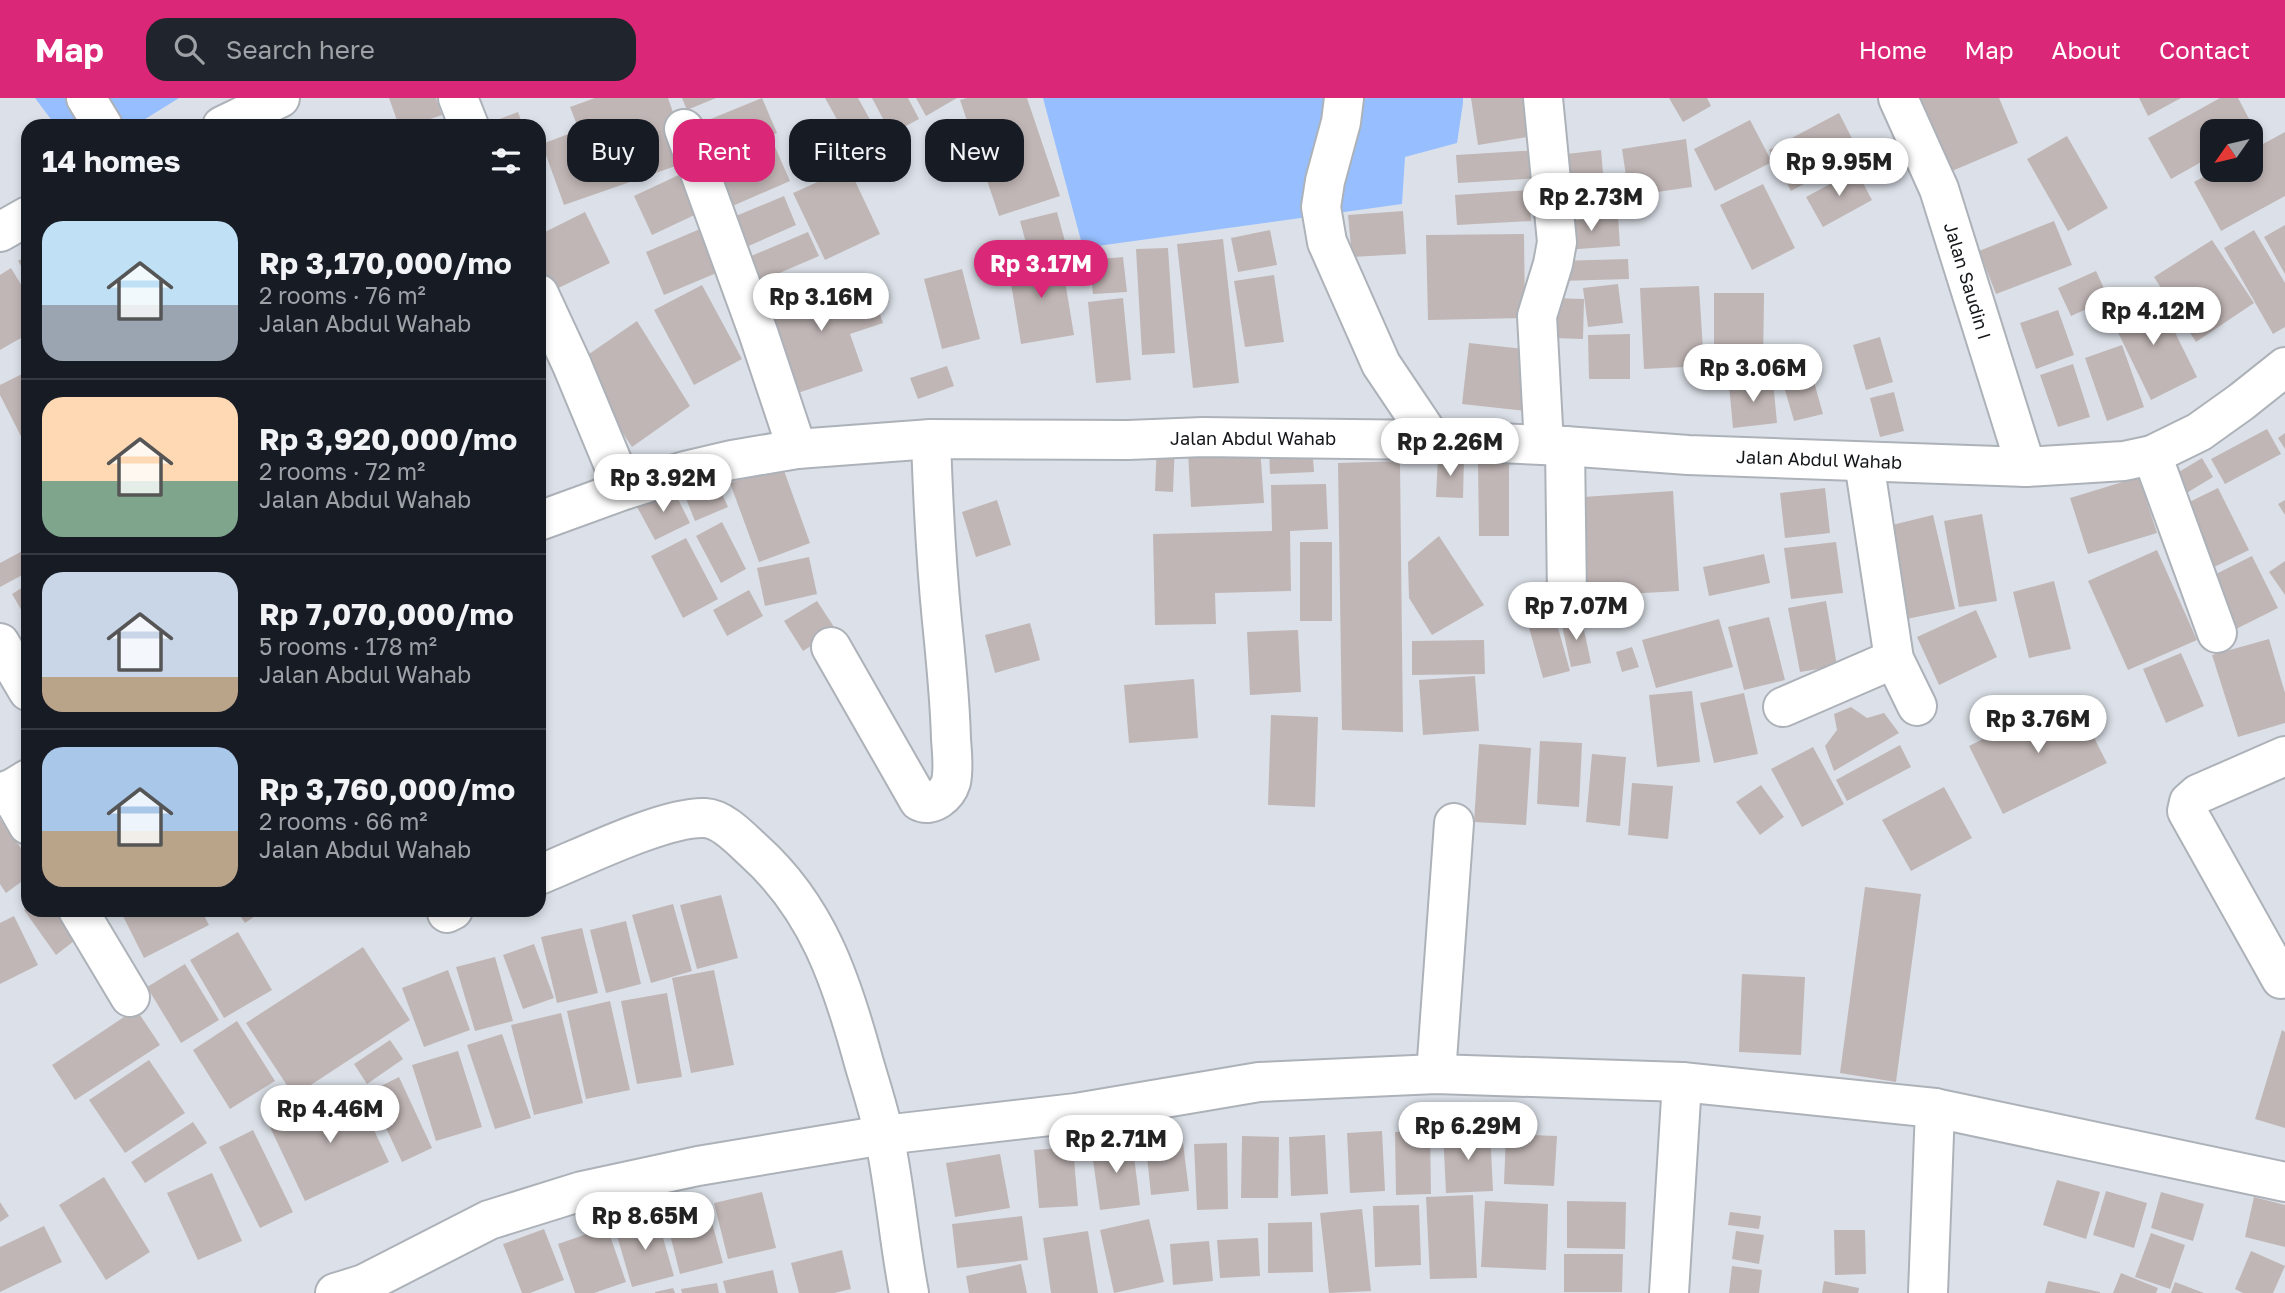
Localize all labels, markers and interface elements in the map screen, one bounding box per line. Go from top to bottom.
search box [146,18,636,81]
text: Map [35,30,104,69]
icon: search [170,30,208,68]
text: Search here [226,34,375,65]
text: Home [1859,35,1927,64]
text: Map [1965,35,2014,64]
text: About [2052,35,2121,64]
text: Contact [2159,35,2250,64]
chip: Buy [567,119,659,182]
chip: Rent [673,119,775,182]
chip: Filters [789,119,911,182]
chip: New [925,119,1024,182]
north arrow [2200,119,2263,182]
map controls [2200,119,2263,182]
pin: Rp 9.95M [1767,139,1911,198]
icon: filters [487,142,525,180]
text: 14 homes [42,143,181,179]
text: Rp 9.95M [1786,147,1892,175]
pin: Rp 2.73M [1519,174,1663,233]
text: Rp 2.73M [1539,182,1643,210]
street label: Jalan Saudin I [1940,219,1996,342]
pin: Rp 3.17M [969,240,1113,300]
text: Rp 3,170,000/mo [259,245,512,281]
icon: home [98,249,182,333]
text: Rp 3.17M [990,249,1092,277]
pin: Rp 3.16M [749,274,893,333]
text: 2 rooms · 76 m² [259,281,426,309]
text: Rp 3.16M [769,282,873,310]
pin: Rp 4.12M [2081,288,2225,347]
text: Rp 4.12M [2101,296,2205,324]
text: Jalan Abdul Wahab [259,309,471,337]
pin: Rp 3.06M [1681,344,1825,404]
text: Rp 3.06M [1699,353,1807,381]
pin: Rp 2.26M [1378,418,1522,478]
text: Rp 3,920,000/mo [259,421,517,457]
icon: home [98,425,182,509]
street label: Jalan Abdul Wahab [1170,427,1336,449]
text: Rp 2.26M [1397,427,1503,455]
street label: Jalan Abdul Wahab [1736,445,1902,473]
pin: Rp 3.92M [591,454,735,514]
text: 2 rooms · 72 m² [259,457,425,485]
text: Rp 3.92M [610,463,716,491]
text: Jalan Abdul Wahab [259,485,471,513]
pin: Rp 7.07M [1504,582,1648,642]
text: Rp 7.07M [1524,591,1628,619]
text: Rp 7,070,000/mo [259,596,514,632]
icon: home [98,600,182,684]
text: 5 rooms · 178 m² [259,632,437,660]
text: Jalan Abdul Wahab [259,660,471,688]
pin: Rp 3.76M [1966,696,2110,755]
text: Rp 3.76M [1986,704,2090,732]
text: Rp 3,760,000/mo [259,771,515,807]
icon: home [98,775,182,859]
text: 2 rooms · 66 m² [259,807,428,835]
text: Jalan Abdul Wahab [259,835,471,863]
pin: Rp 4.46M [258,1086,402,1145]
text: Rp 4.46M [276,1094,384,1122]
pin: Rp 6.29M [1396,1102,1540,1162]
text: Rp 6.29M [1415,1111,1521,1139]
pin: Rp 2.71M [1044,1116,1188,1175]
text: Rp 2.71M [1065,1124,1167,1152]
pin: Rp 8.65M [573,1192,717,1252]
text: Rp 8.65M [591,1201,699,1229]

